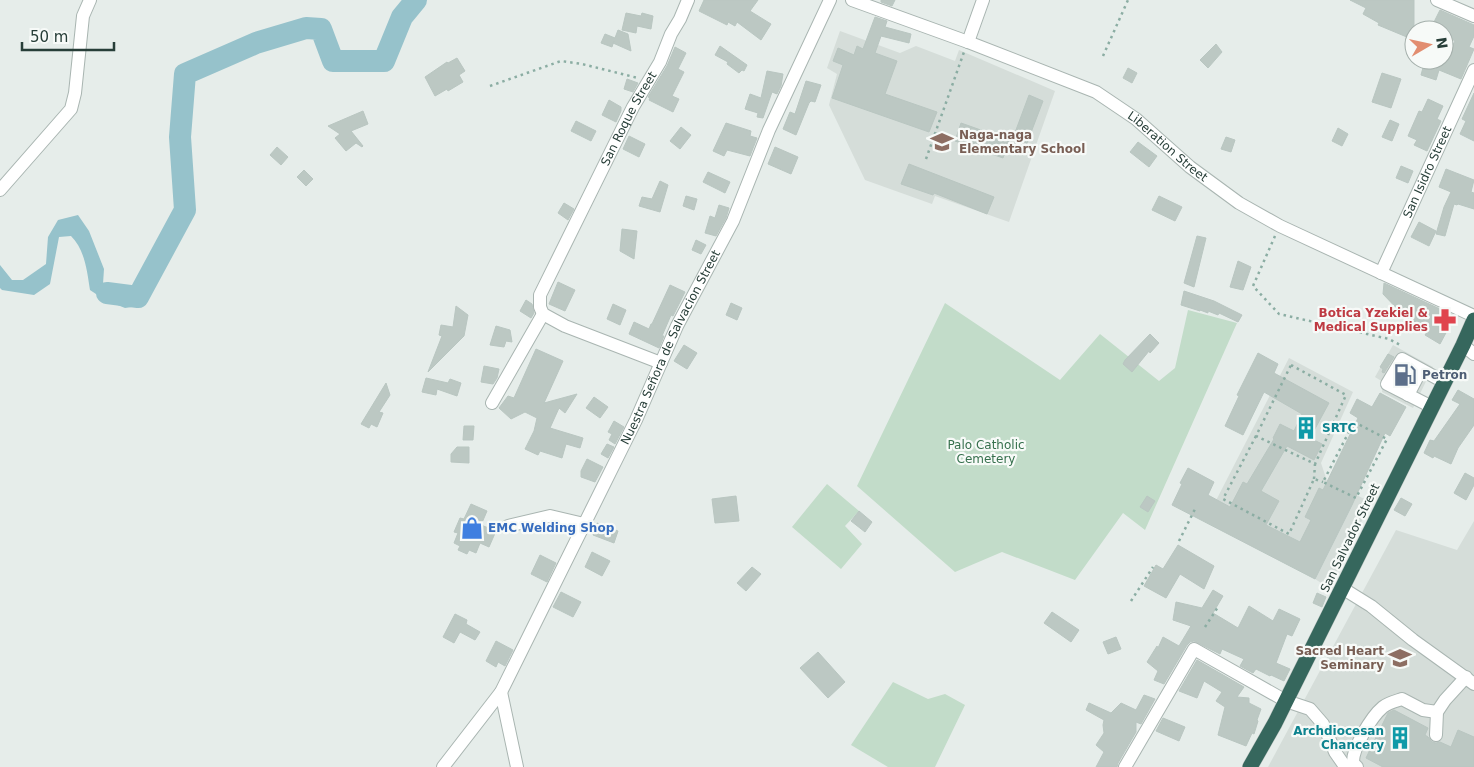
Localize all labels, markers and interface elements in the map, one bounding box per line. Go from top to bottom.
scale bar [22,20,115,52]
north arrow [1404,20,1454,70]
text: 50 m [30,28,68,46]
text: N [1433,36,1451,50]
street label: San Roque Street [598,69,660,168]
street label: Liberation Street [1125,108,1211,185]
street label: San Isidro Street [1400,124,1454,220]
place label: Naga-naga Elementary School [959,128,1085,156]
school or university icon: Naga-naga Elementary School [929,129,955,155]
street label: Nuestra Señora de Salvacion Street [618,247,723,447]
place label: Botica Yzekiel & Medical Supplies [1314,306,1428,334]
pharmacy icon: Botica Yzekiel & Medical Supplies [1432,307,1458,333]
fuel station icon: Petron [1392,362,1418,388]
place label: Petron [1422,368,1467,382]
building icon: SRTC [1293,415,1319,441]
place label: SRTC [1322,421,1357,435]
park label: Palo Catholic Cemetery [947,438,1025,466]
street label: San Salvador Street [1318,481,1383,595]
shop icon: EMC Welding Shop [459,515,485,541]
place label: EMC Welding Shop [488,521,615,535]
place label: Sacred Heart Seminary [1295,644,1384,672]
school or university icon: Sacred Heart Seminary [1387,645,1413,671]
place label: Archdiocesan Chancery [1293,724,1384,752]
building icon: Archdiocesan Chancery [1387,725,1413,751]

